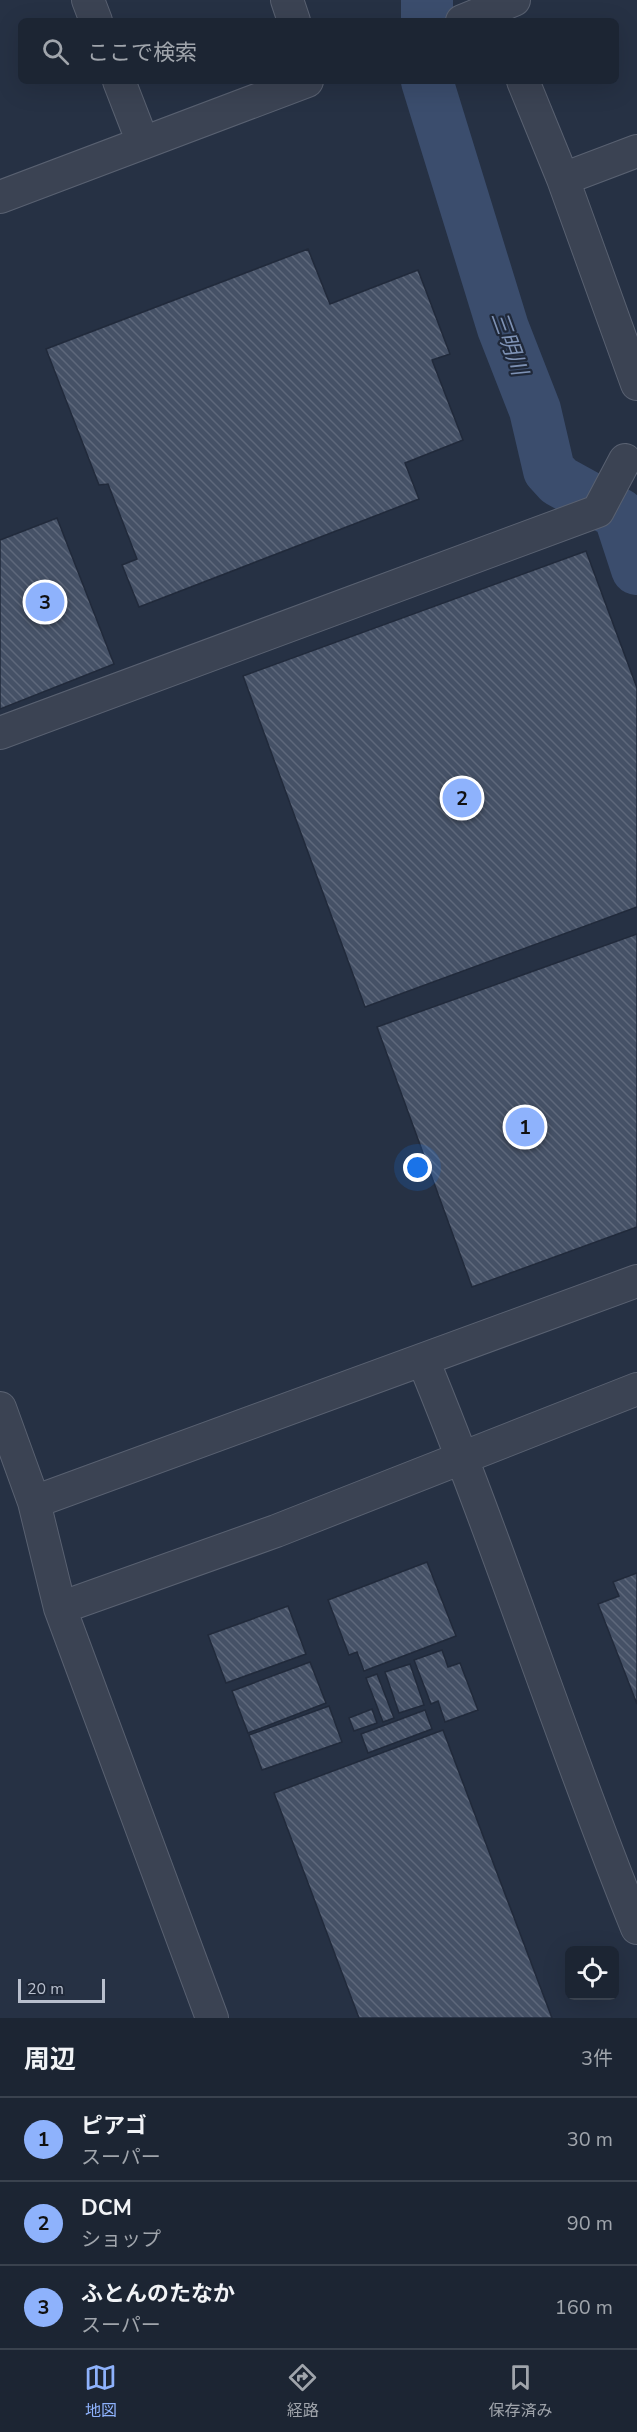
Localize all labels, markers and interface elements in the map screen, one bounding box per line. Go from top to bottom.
search box [18,18,619,84]
icon: search [39,35,72,68]
text: ここで検索 [87,38,197,68]
water label: 三明川 [484,307,535,381]
pin: 3 [26,580,64,624]
pin: 2 [442,776,482,820]
pin: 1 [506,1104,544,1150]
your location [403,1153,432,1182]
map controls [565,1946,619,2000]
button: locate [565,1946,619,2000]
scale bar [18,1976,105,2004]
text: 20 m [27,1978,64,2000]
text: 周辺 [24,2042,76,2077]
text: 3件 [581,2045,613,2072]
text: ピアゴ [81,2111,147,2141]
text: 1 [38,2126,50,2153]
text: 30 m [567,2126,613,2153]
text: スーパー [81,2144,161,2171]
text: DCM [81,2193,132,2223]
text: 2 [38,2210,50,2237]
text: 90 m [567,2210,613,2237]
text: ショップ [81,2226,161,2253]
text: ふとんのたなか [81,2279,235,2309]
text: 3 [38,2294,50,2321]
text: 160 m [555,2294,613,2321]
text: スーパー [81,2312,161,2339]
tab: 地図 [84,2361,117,2422]
tab: 経路 [286,2361,319,2422]
tab: 保存済み [488,2361,552,2422]

